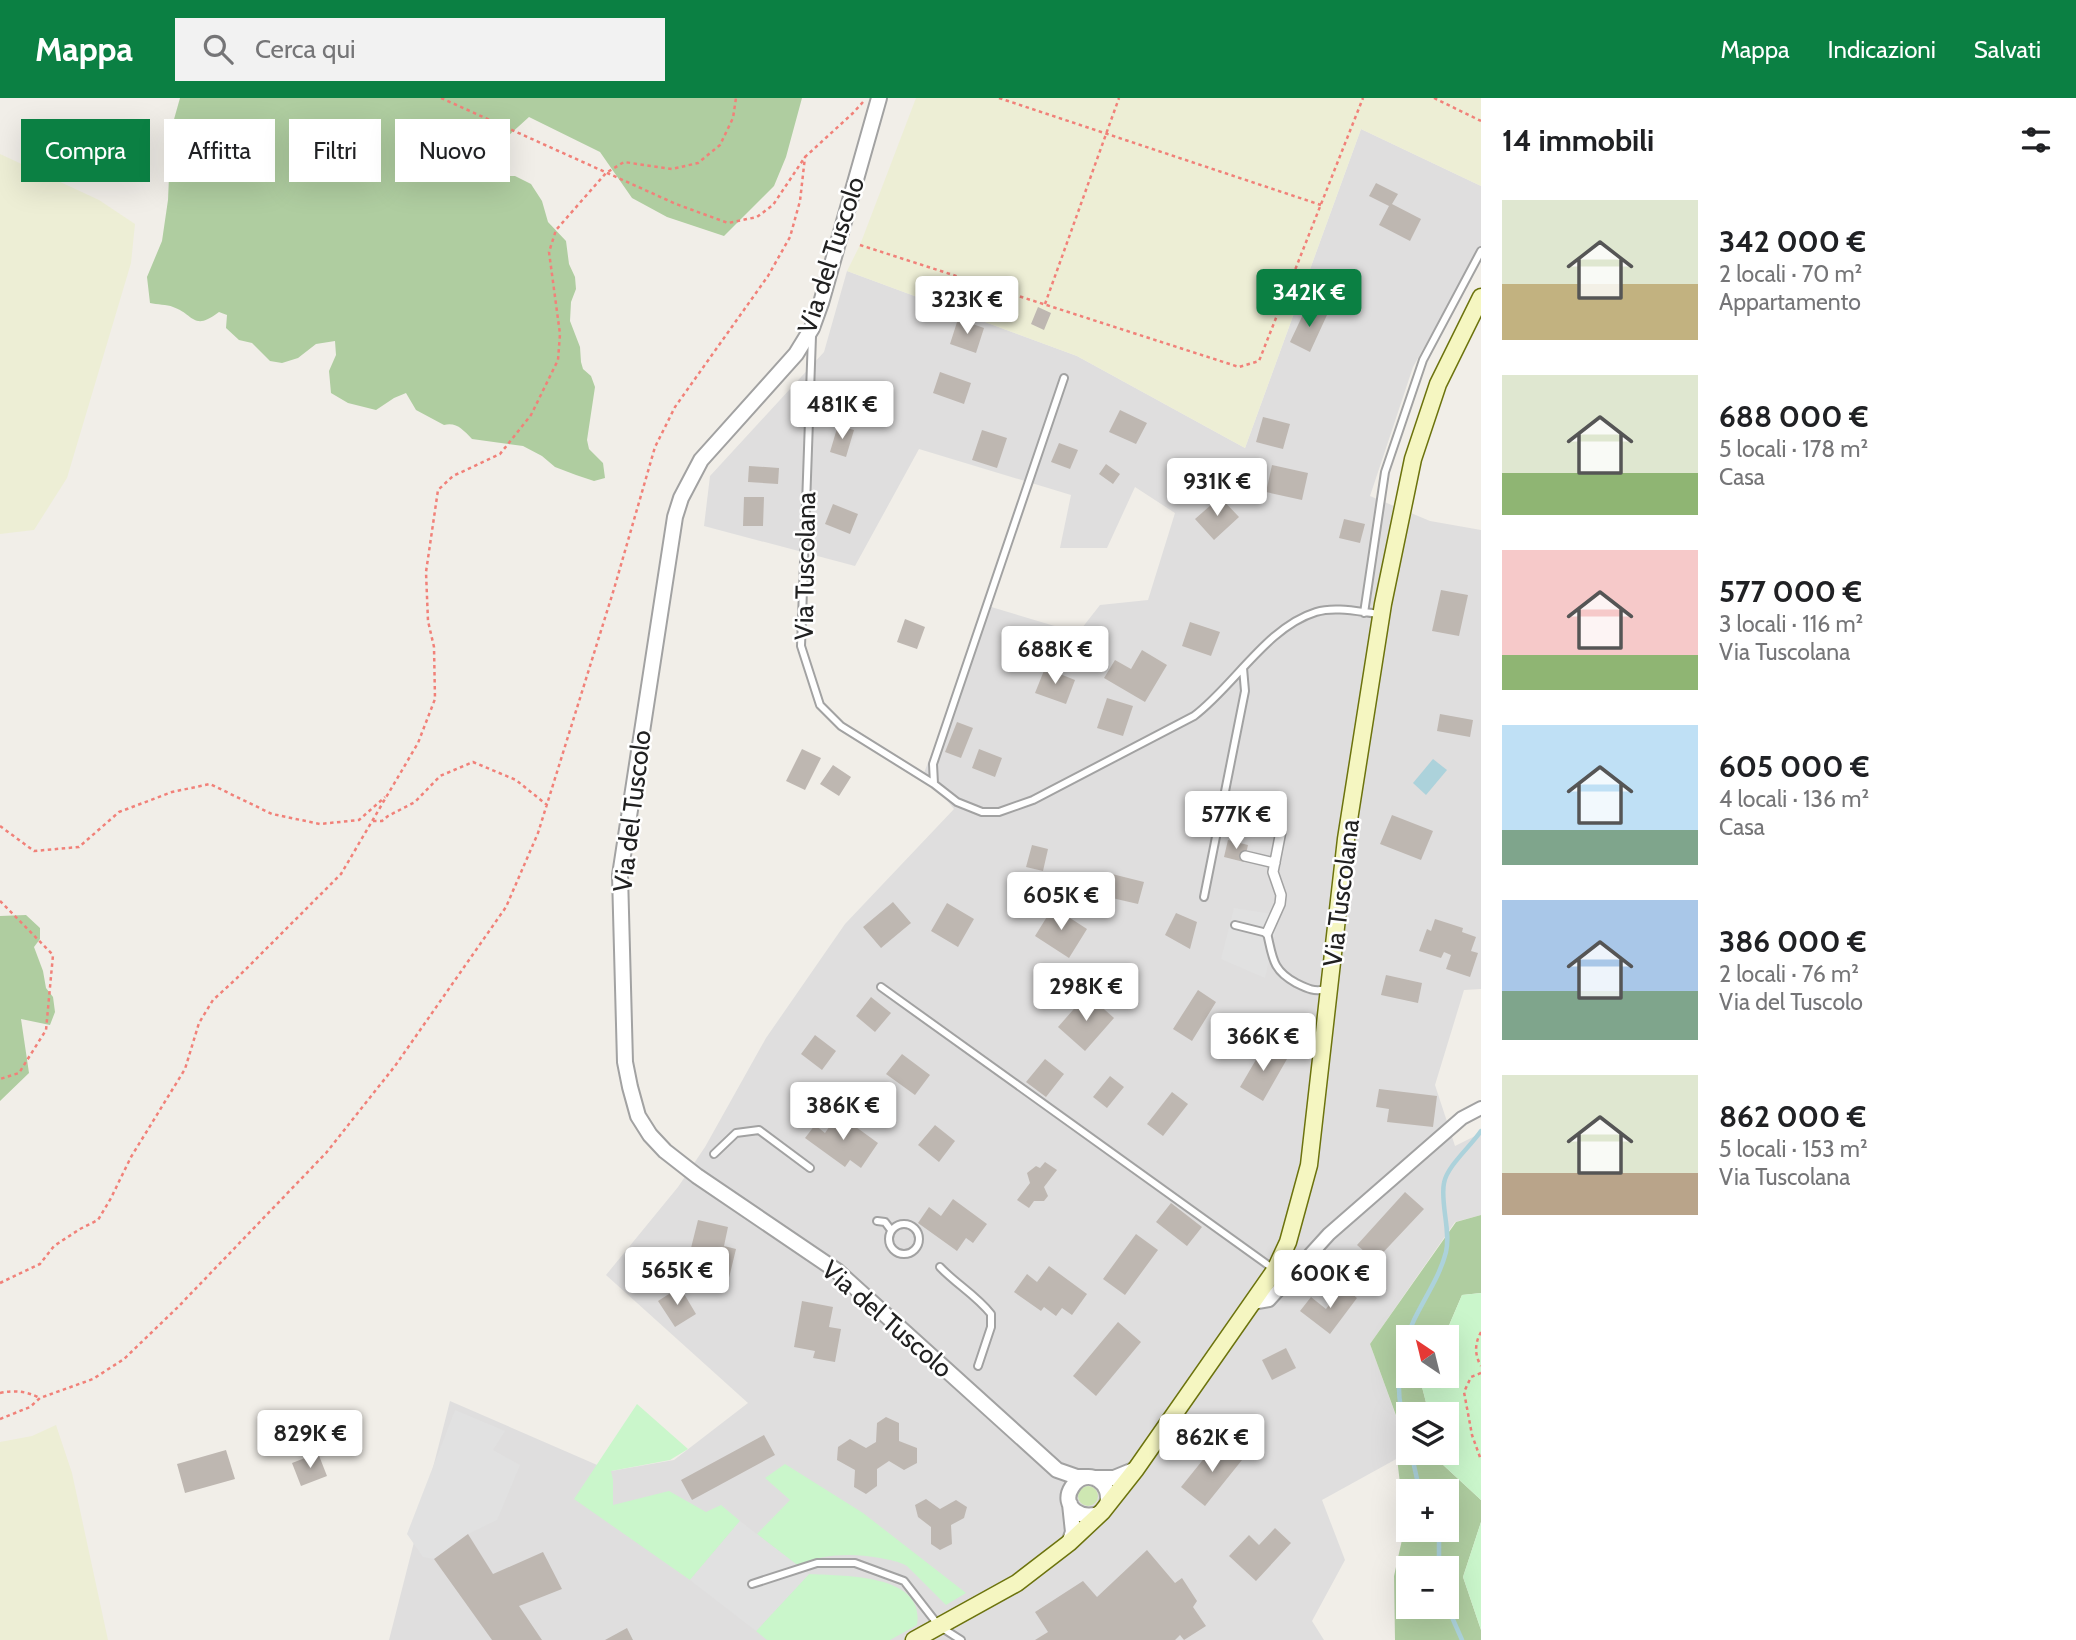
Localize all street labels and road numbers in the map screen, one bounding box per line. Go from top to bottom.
street label: Via del Tuscolo [791,173,871,337]
street label: Via Tuscolana [788,491,822,640]
street label: Via del Tuscolo [606,728,658,894]
street label: Via Tuscolana [1316,817,1366,969]
street label: Via del Tuscolo [815,1254,959,1384]

